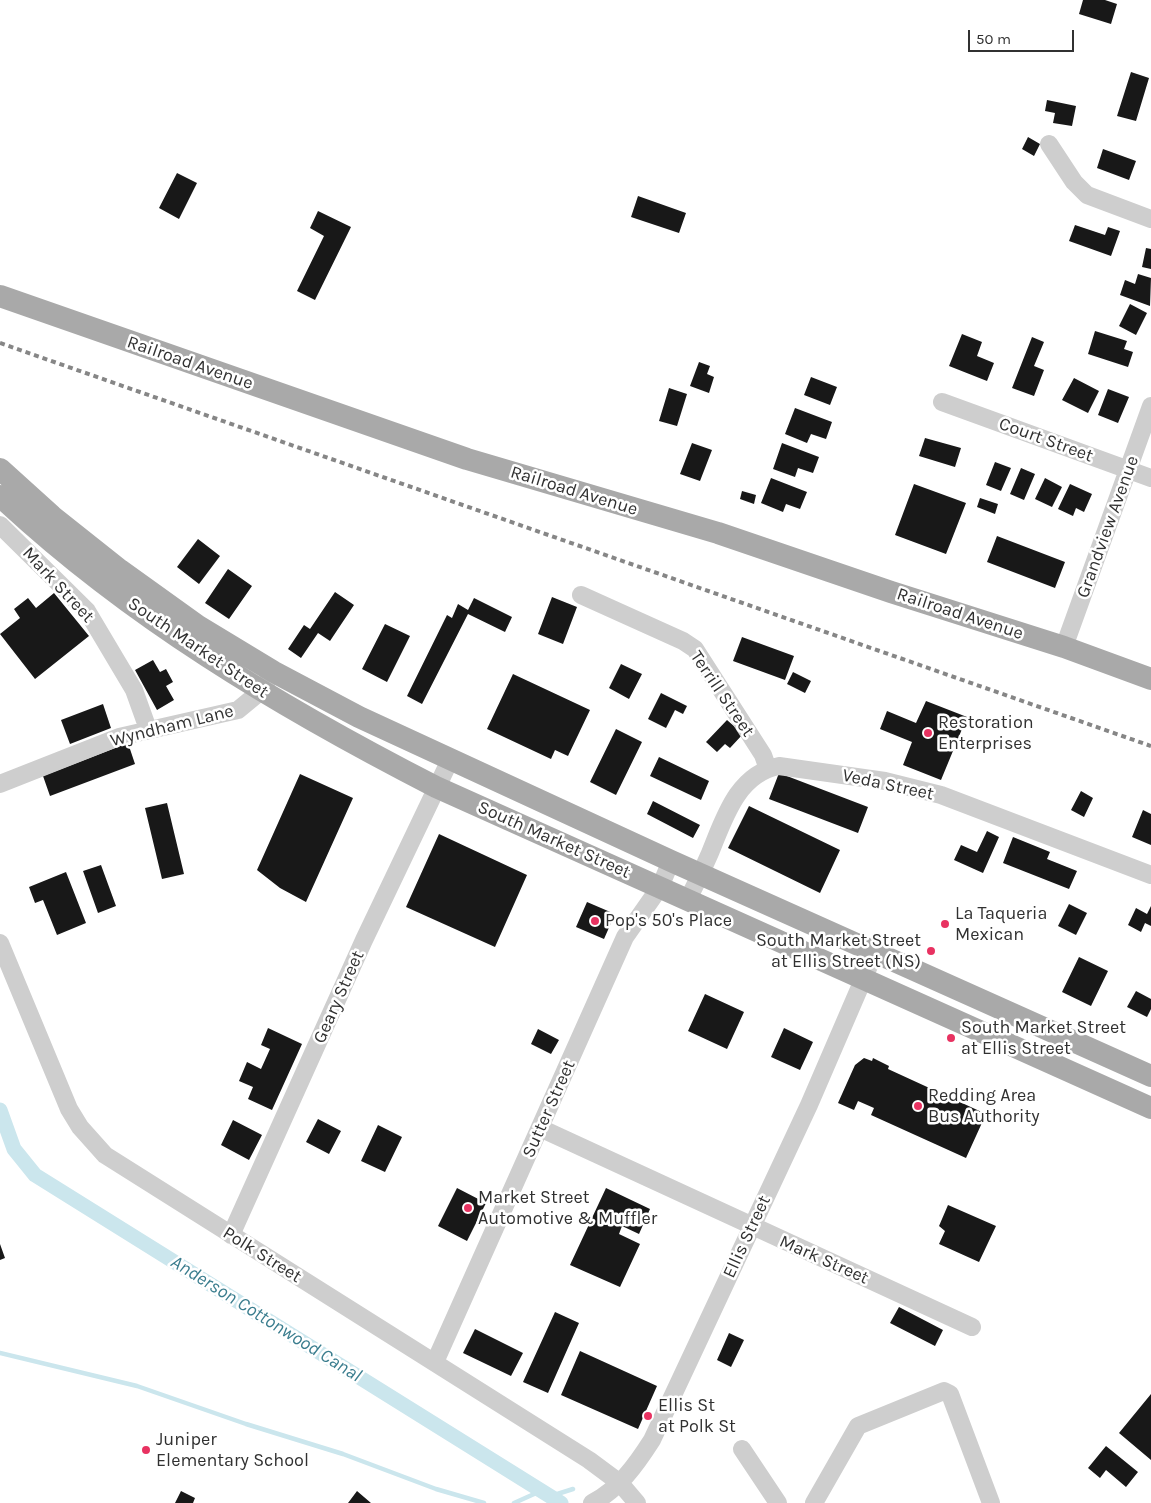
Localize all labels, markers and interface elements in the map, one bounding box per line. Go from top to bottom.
scale bar [971,20,1077,52]
text: 50 m [976,30,1011,48]
street label: Railroad Avenue [124,331,256,395]
street label: Court Street [996,413,1096,467]
street label: Grandview Avenue [1072,453,1144,601]
street label: Railroad Avenue [508,461,640,521]
street label: Mark Street [18,543,98,627]
street label: Railroad Avenue [894,583,1026,645]
street label: South Market Street [124,593,272,703]
street label: Terrill Street [685,647,759,741]
street label: Wyndham Lane [108,700,236,752]
place label: Restoration Enterprises [938,712,1034,754]
marker: Restoration Enterprises [922,727,934,739]
street label: Veda Street [840,765,936,805]
street label: South Market Street [474,797,634,883]
place label: La Taqueria Mexican [955,903,1047,946]
place label: Pop's 50's Place [605,910,732,932]
marker: Pop's 50's Place [589,915,601,927]
marker: La Taqueria Mexican [939,918,951,930]
place label: South Market Street at Ellis Street (NS) [756,930,921,972]
marker: South Market Street at Ellis Street (NS) [925,945,937,957]
street label: Geary Street [309,947,369,1047]
place label: South Market Street at Ellis Street [961,1017,1126,1060]
marker: South Market Street at Ellis Street [945,1032,957,1044]
street label: Sutter Street [518,1057,580,1161]
place label: Redding Area Bus Authority [928,1085,1040,1128]
marker: Redding Area Bus Authority [912,1100,924,1112]
place label: Market Street Automotive & Muffler [478,1187,657,1230]
street label: Ellis Street [718,1192,776,1282]
marker: Market Street Automotive & Muffler [462,1202,474,1214]
street label: Polk Street [219,1222,305,1288]
street label: Mark Street [776,1231,872,1289]
water label: Anderson Cottonwood Canal [166,1251,366,1387]
place label: Ellis St at Polk St [658,1395,736,1438]
marker: Ellis St at Polk St [642,1410,654,1422]
place label: Juniper Elementary School [156,1429,309,1472]
marker: Juniper Elementary School [140,1444,152,1456]

